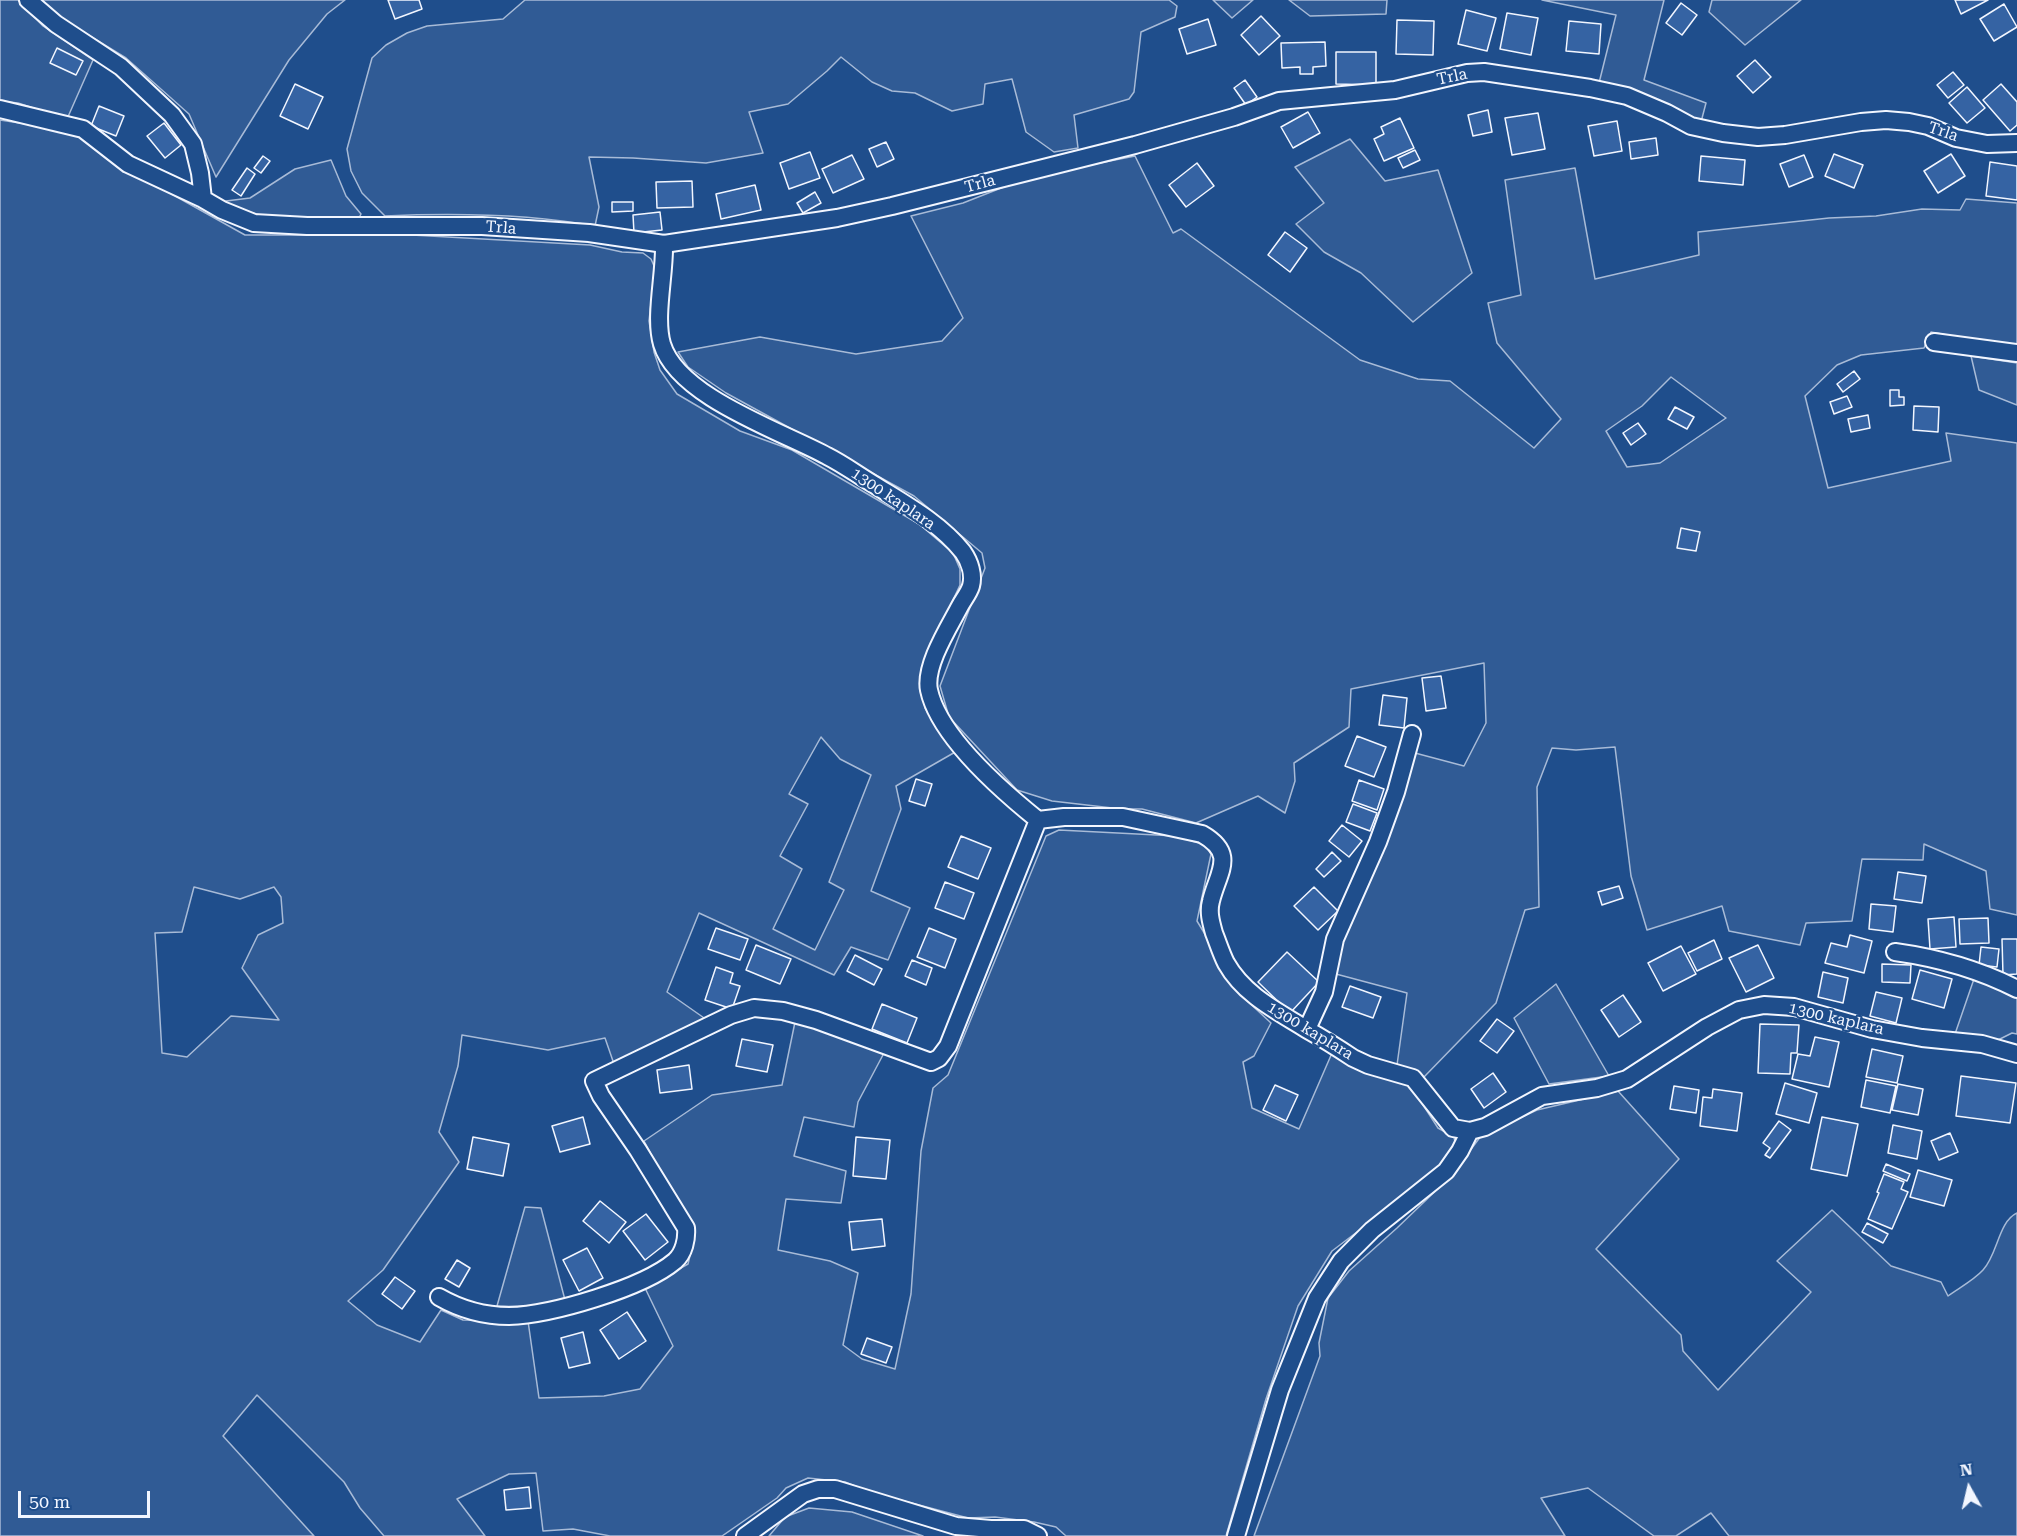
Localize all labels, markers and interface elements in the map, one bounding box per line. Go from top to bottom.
street label: Trla [1435,64,1469,90]
street label: Trla [1925,118,1961,146]
street label: Trla [963,171,997,197]
street label: Trla [485,217,517,239]
street label: 1300 kaplara [847,464,939,534]
street label: 1300 kaplara [1263,998,1357,1064]
street label: 1300 kaplara [1786,999,1886,1039]
north arrow [1939,1458,1999,1518]
text: N [1959,1459,1974,1480]
scale bar [21,1479,153,1517]
text: 50 m [29,1491,70,1512]

